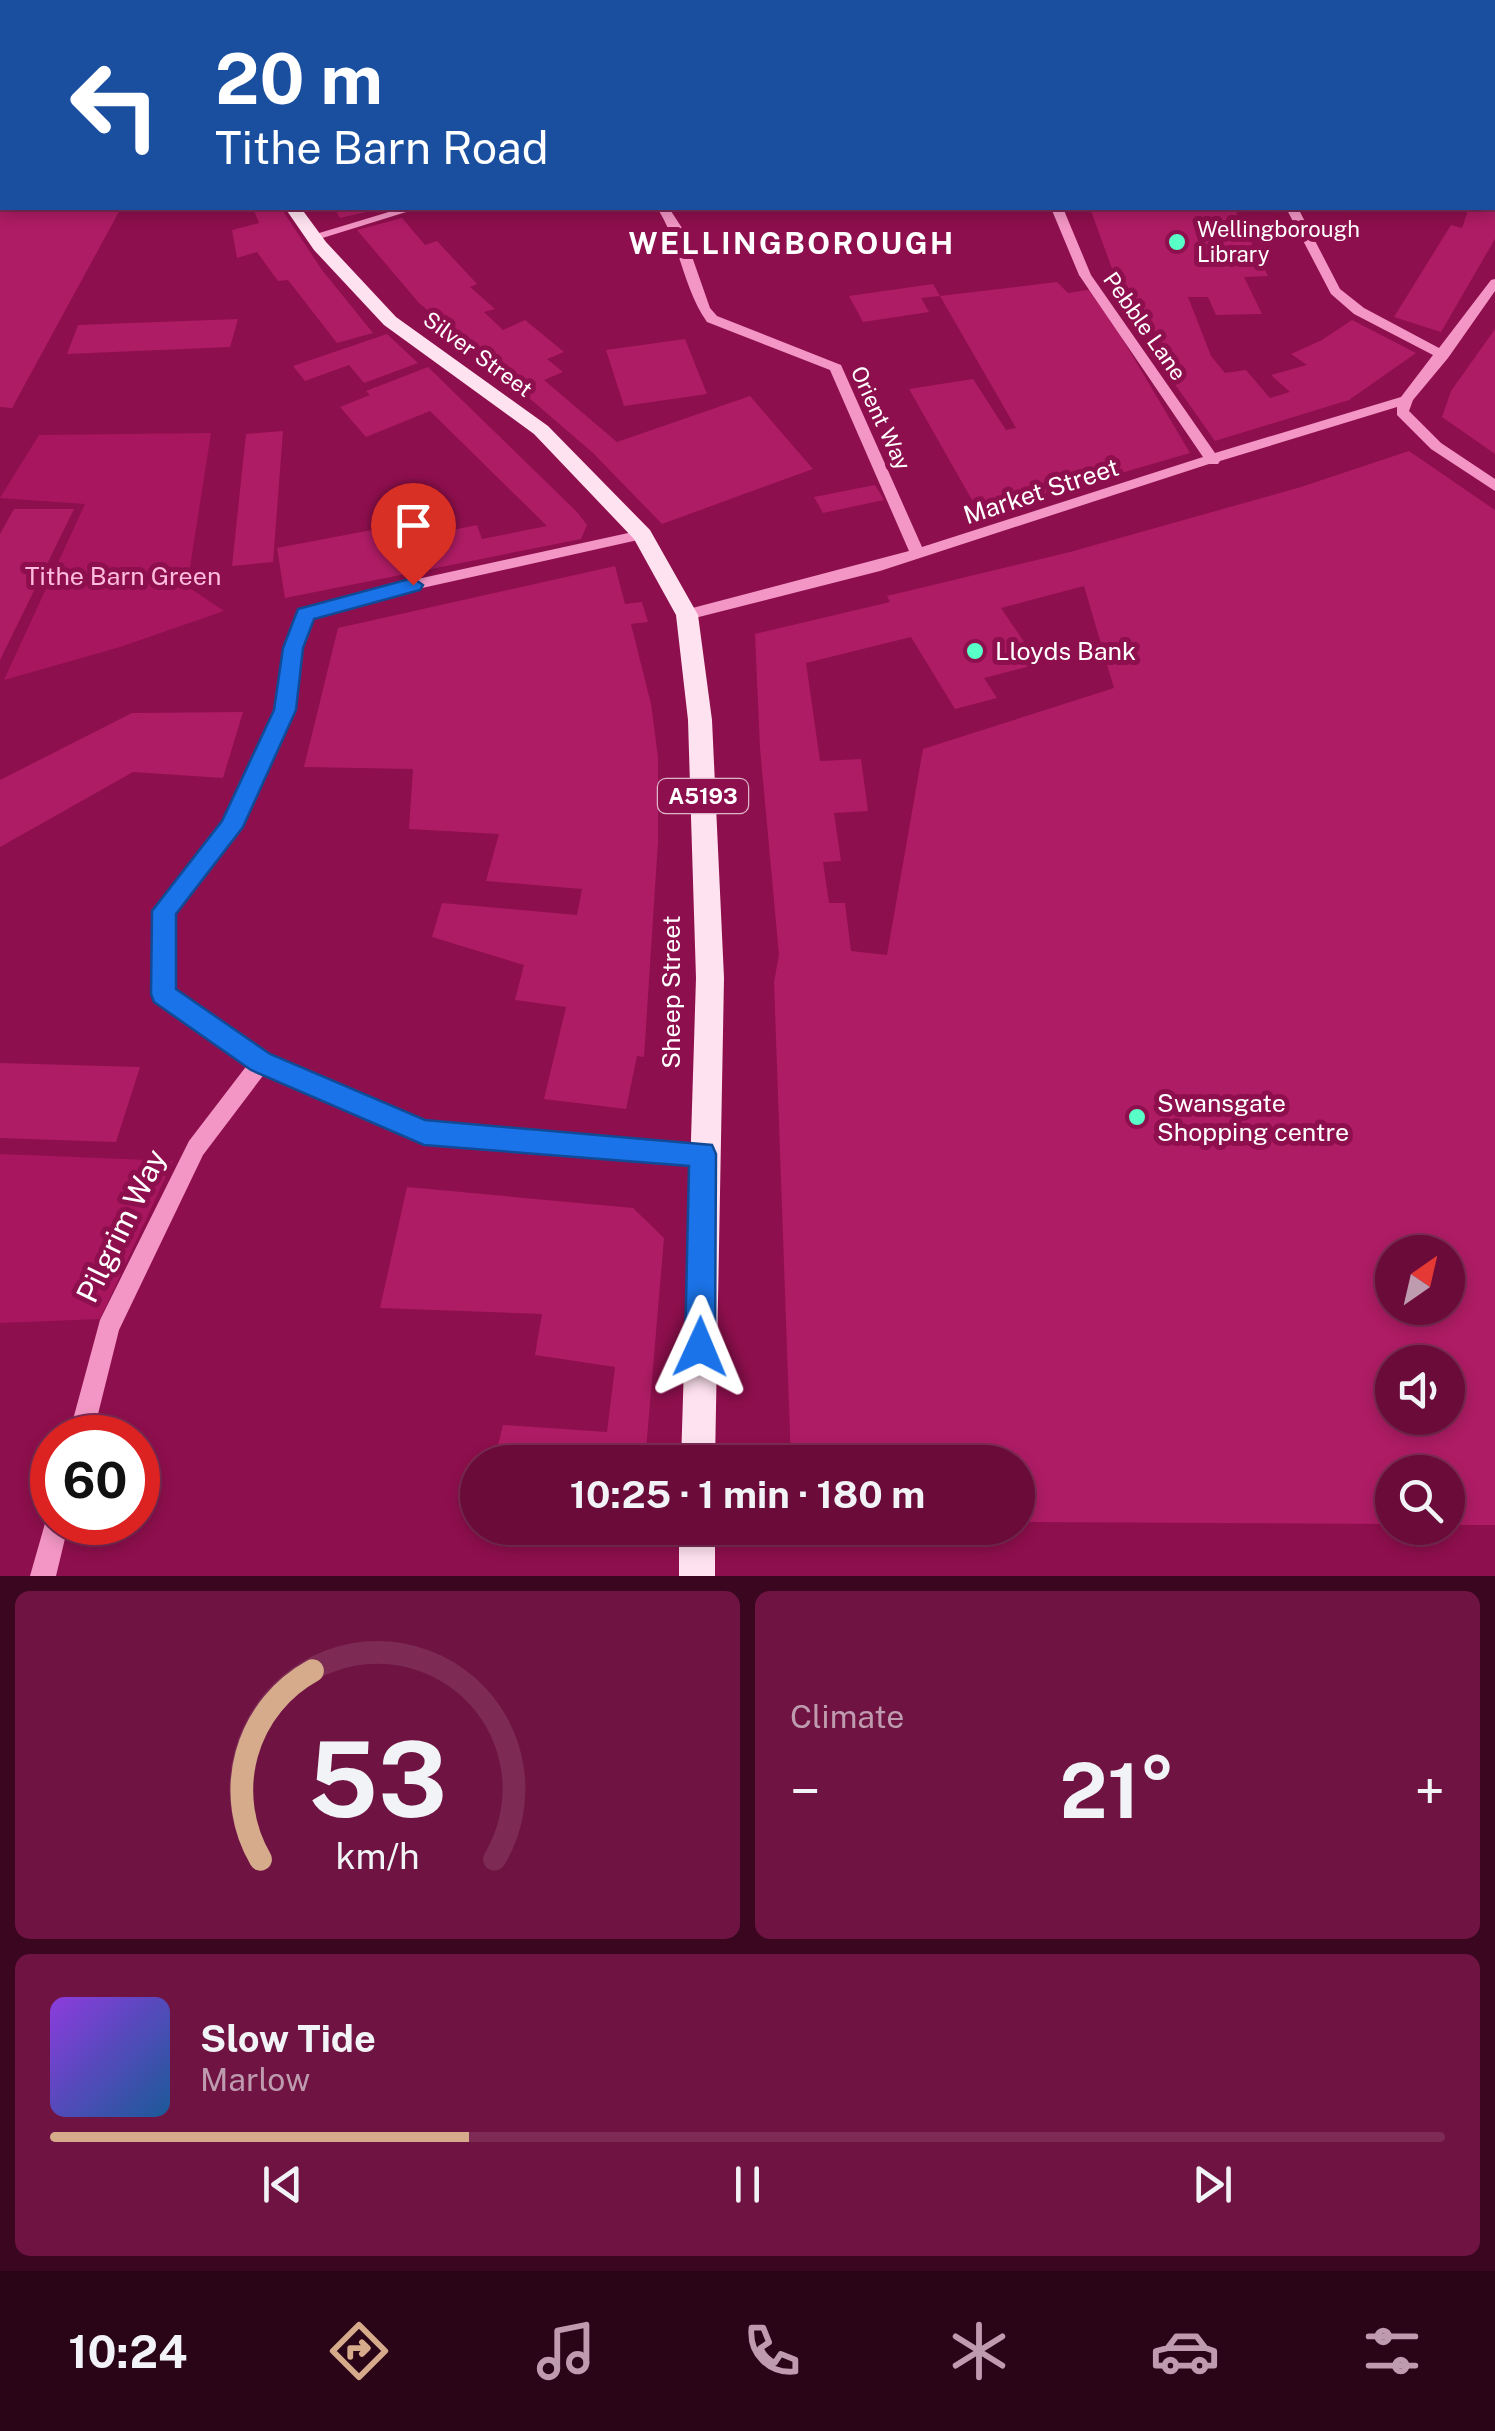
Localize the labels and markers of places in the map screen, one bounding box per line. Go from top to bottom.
place label: Wellingborough Library [1197,216,1360,267]
marker: Wellingborough Library [1166,231,1188,253]
pin [371,483,456,586]
place label: Lloyds Bank [995,636,1136,666]
marker: Lloyds Bank [964,640,986,662]
place label: Swansgate Shopping centre [1157,1088,1349,1147]
marker: Swansgate Shopping centre [1126,1106,1148,1128]

